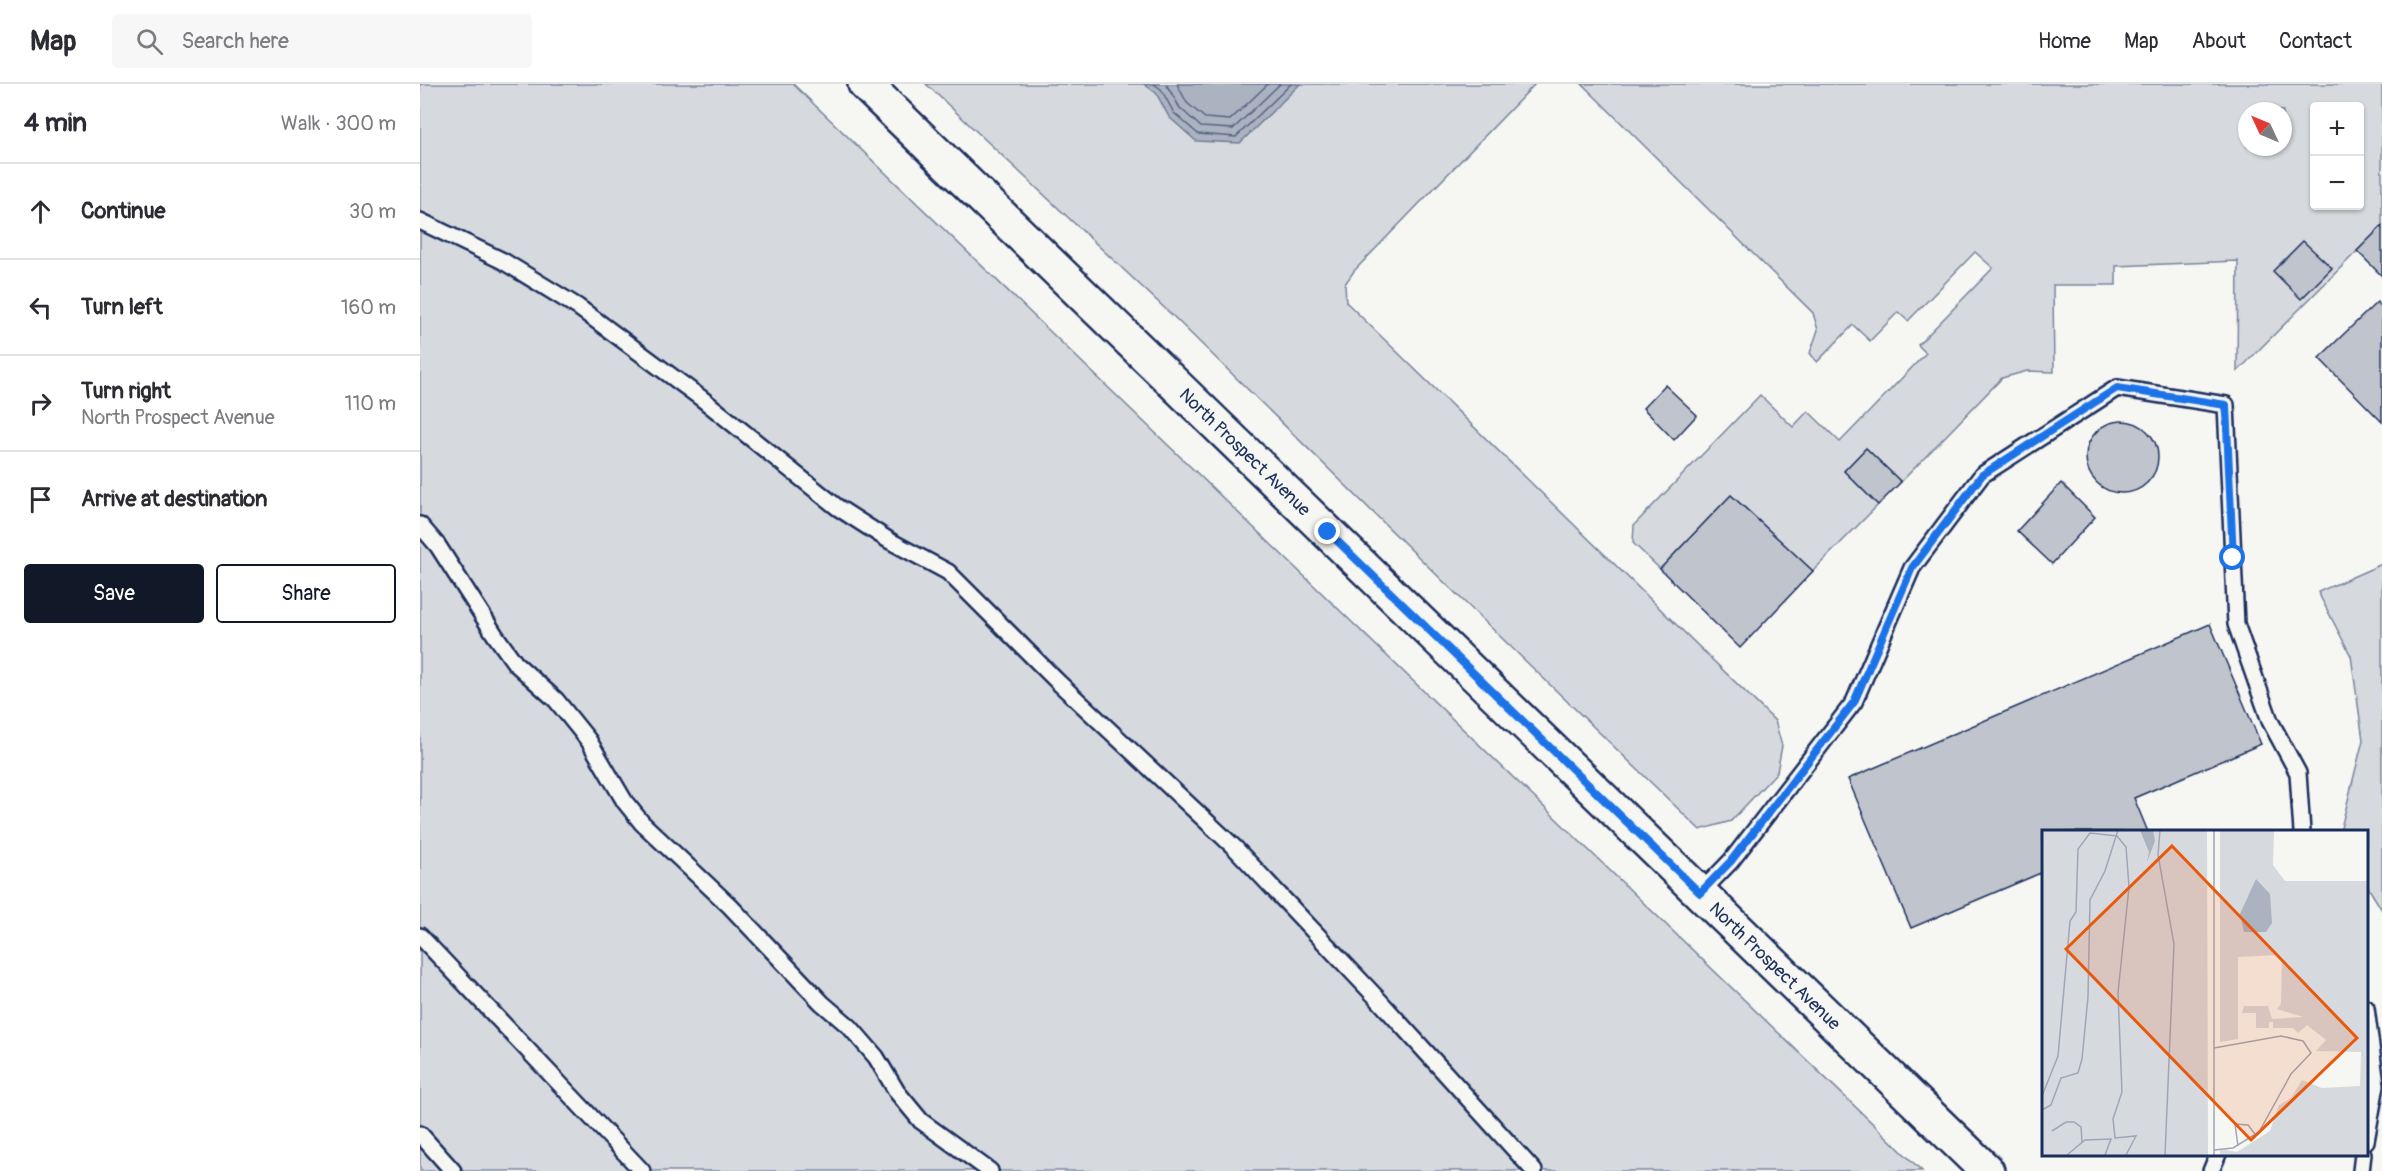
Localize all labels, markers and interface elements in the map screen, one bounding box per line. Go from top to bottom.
search box [112,14,532,68]
text: Map [30,24,76,59]
icon: search [133,25,166,58]
text: Search here [181,27,289,55]
text: Home [2038,28,2091,55]
text: Map [2124,28,2159,55]
text: About [2192,28,2246,55]
text: Contact [2279,28,2352,55]
north arrow [2238,102,2292,156]
map controls [2310,102,2364,210]
button: + [2310,102,2364,156]
text: 4 min [24,107,87,139]
text: Walk · 300 m [281,111,396,136]
button: − [2310,156,2364,210]
icon: ahead [24,195,57,228]
text: Continue [81,197,165,225]
text: 30 m [349,199,396,224]
icon: left [24,291,57,324]
text: Turn left [81,293,163,321]
text: 160 m [341,295,396,320]
text: Turn right [81,377,171,405]
street label: North Prospect Avenue [1174,384,1315,521]
icon: right [24,387,57,420]
text: 110 m [345,391,396,416]
text: North Prospect Avenue [81,405,275,430]
icon: arrive [24,483,57,516]
text: Arrive at destination [81,485,267,513]
route end [1314,518,1340,544]
route start [2219,544,2245,570]
button: Save [24,564,204,623]
button: Share [216,564,396,623]
inset map [2042,830,2367,1156]
street label: North Prospect Avenue [1704,898,1845,1035]

